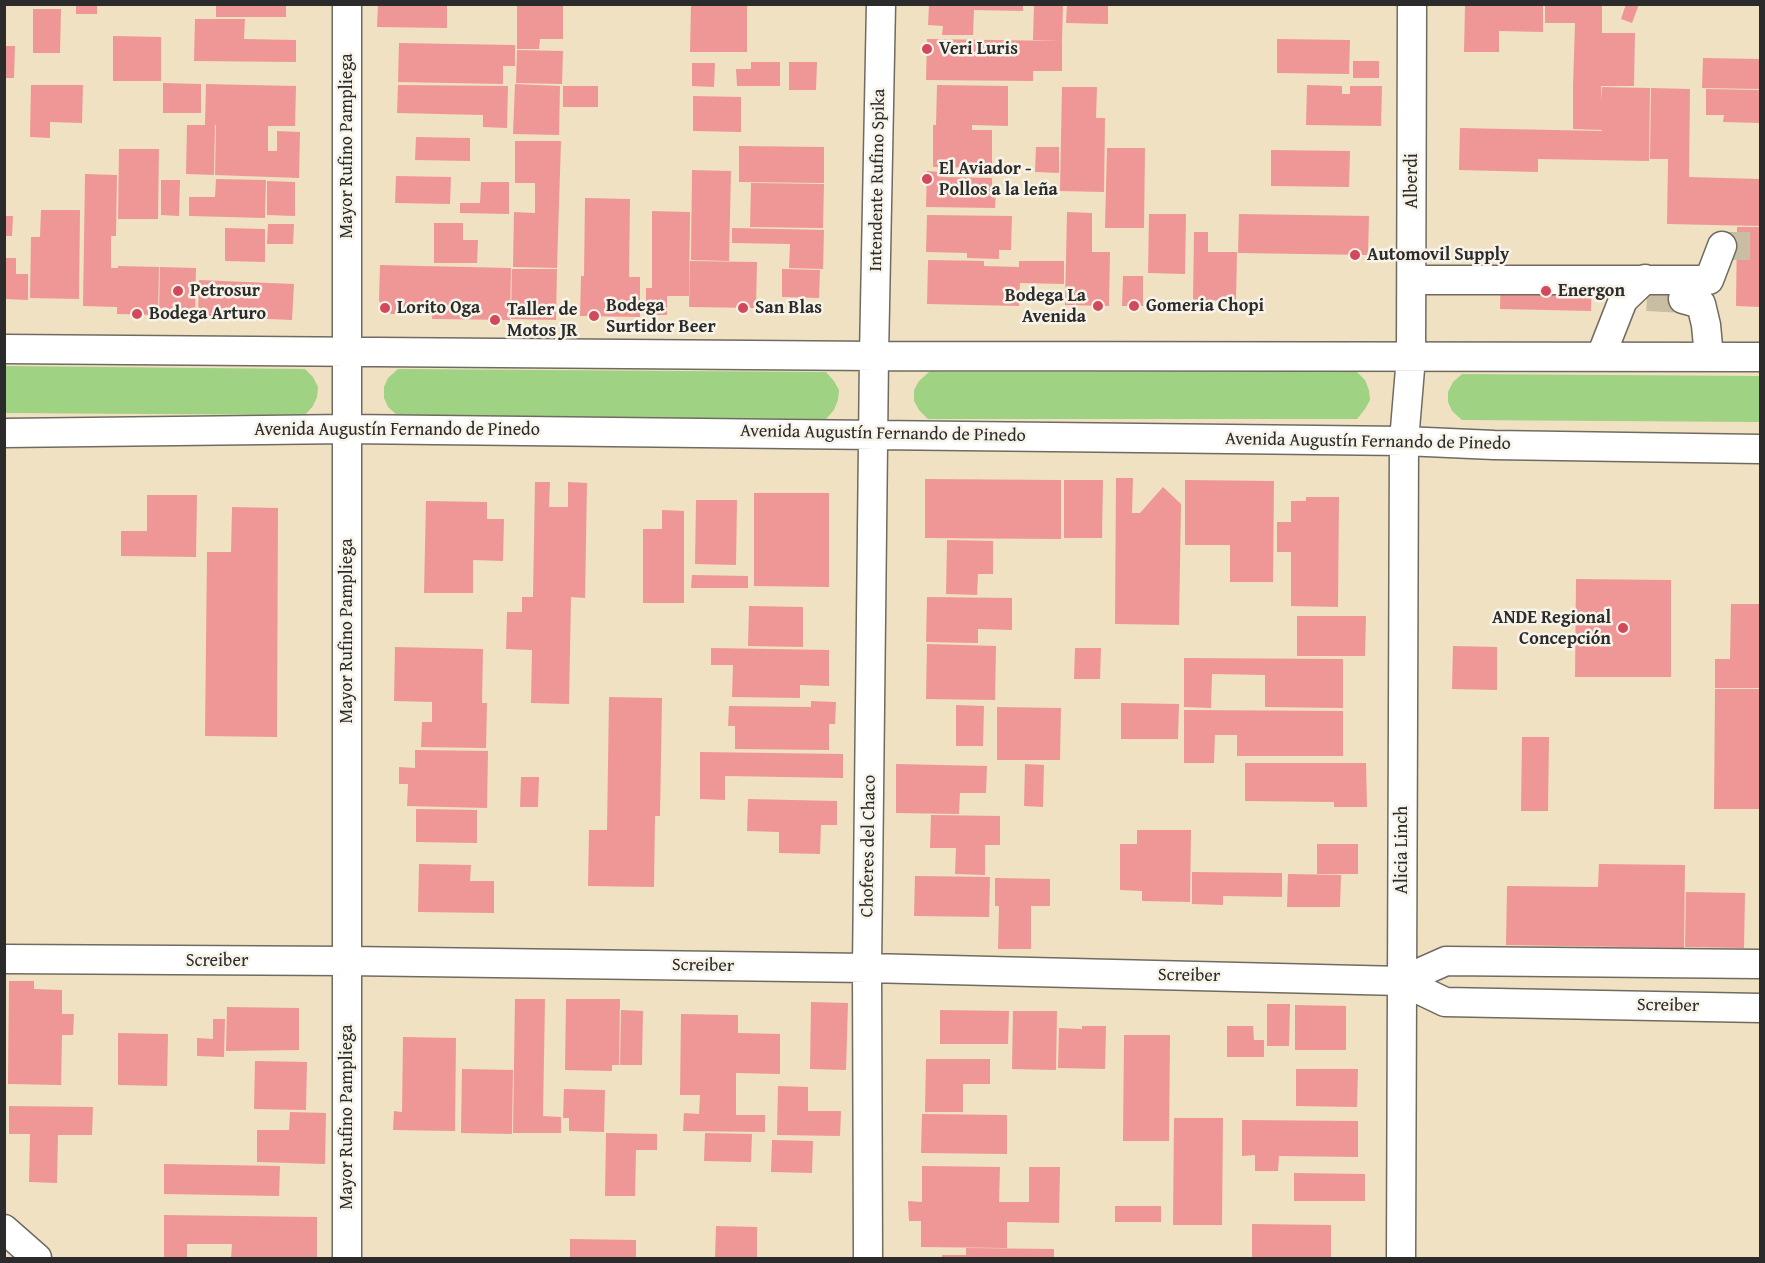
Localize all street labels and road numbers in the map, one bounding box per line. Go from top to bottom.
street label: Mayor Rufino Pampliega [336,53,358,239]
street label: Intendente Rufino Spika [866,88,890,272]
street label: Alberdi [1401,153,1423,209]
street label: Avenida Augustín Fernando de Pinedo [254,419,540,441]
street label: Avenida Augustín Fernando de Pinedo [740,421,1026,447]
street label: Avenida Augustín Fernando de Pinedo [1225,429,1511,455]
street label: Mayor Rufino Pampliega [336,538,358,724]
street label: Choferes del Chaco [857,775,881,917]
street label: Alicia Linch [1391,806,1413,894]
street label: Screiber [186,950,248,972]
street label: Screiber [672,955,734,977]
street label: Screiber [1158,965,1220,987]
street label: Screiber [1637,995,1699,1017]
street label: Mayor Rufino Pampliega [336,1024,358,1210]

